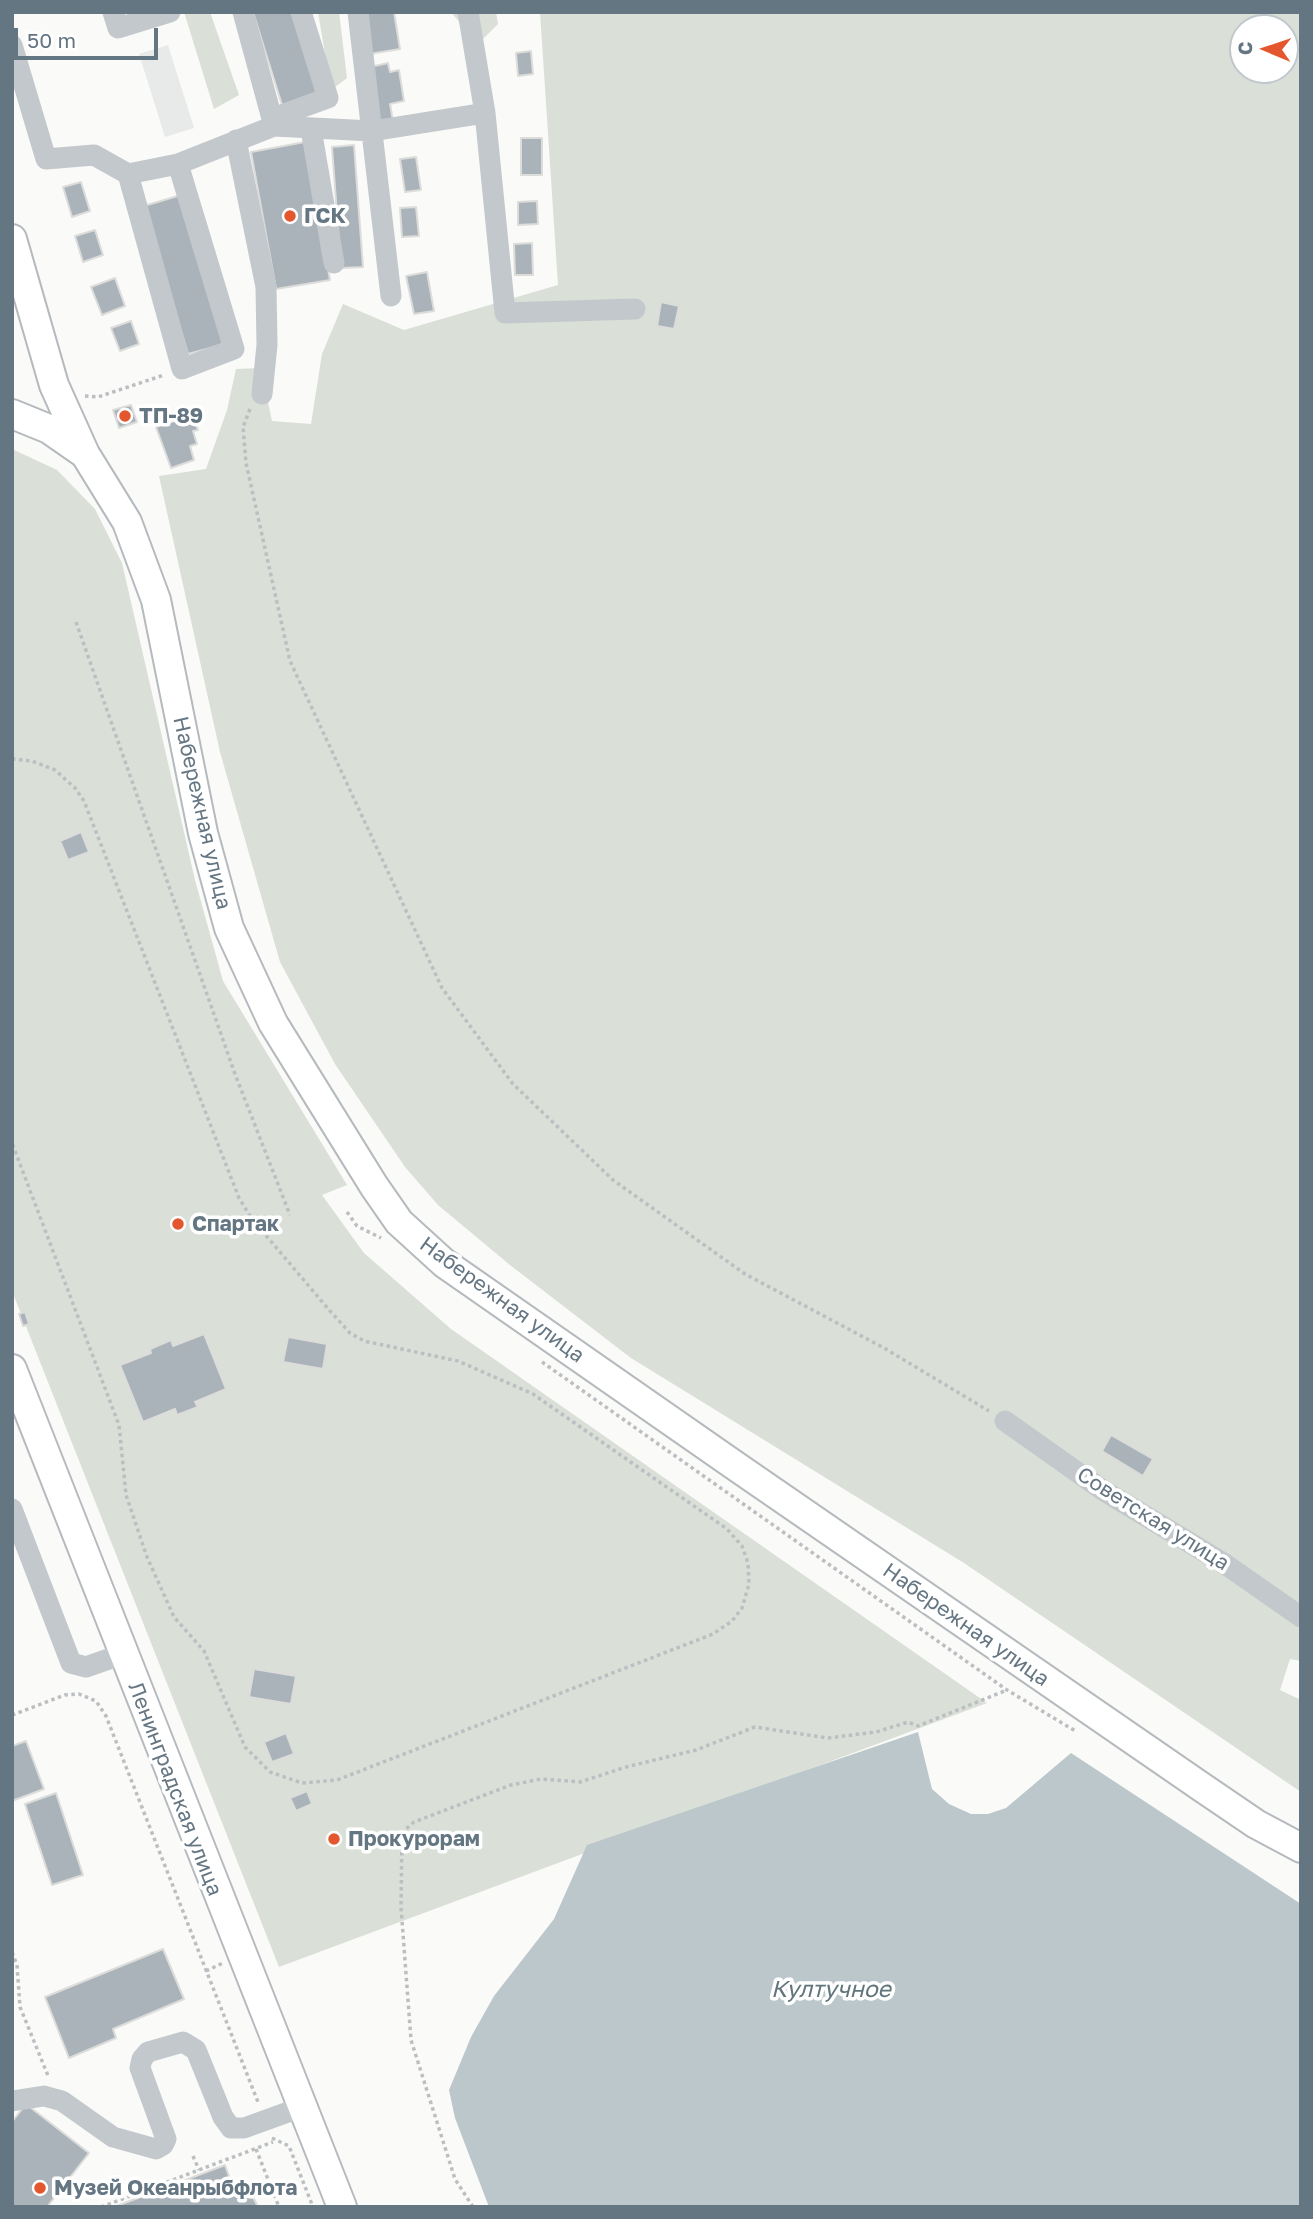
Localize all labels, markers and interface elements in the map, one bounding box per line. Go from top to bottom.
scale bar [18,14,161,58]
north arrow [1229,14,1299,84]
text: 50 m [27,27,76,53]
text: С [1233,41,1256,55]
place label: ГСК [304,203,346,229]
marker: ГСК [282,208,298,224]
place label: ТП-89 [139,403,203,429]
marker: ТП-89 [117,408,133,424]
street label: Набережная улица [168,714,236,912]
place label: Спартак [192,1211,279,1237]
marker: Спартак [170,1216,186,1232]
street label: Набережная улица [415,1232,589,1368]
street label: Советская улица [1072,1462,1234,1576]
street label: Набережная улица [878,1558,1054,1692]
street label: Ленинградская улица [123,1679,227,1899]
place label: Прокурорам [348,1826,480,1852]
marker: Прокурорам [326,1831,342,1847]
water label: Култучное [771,1976,891,2004]
place label: Музей Океанрыбфлота [54,2175,297,2201]
marker: Музей Океанрыбфлота [32,2180,48,2196]

